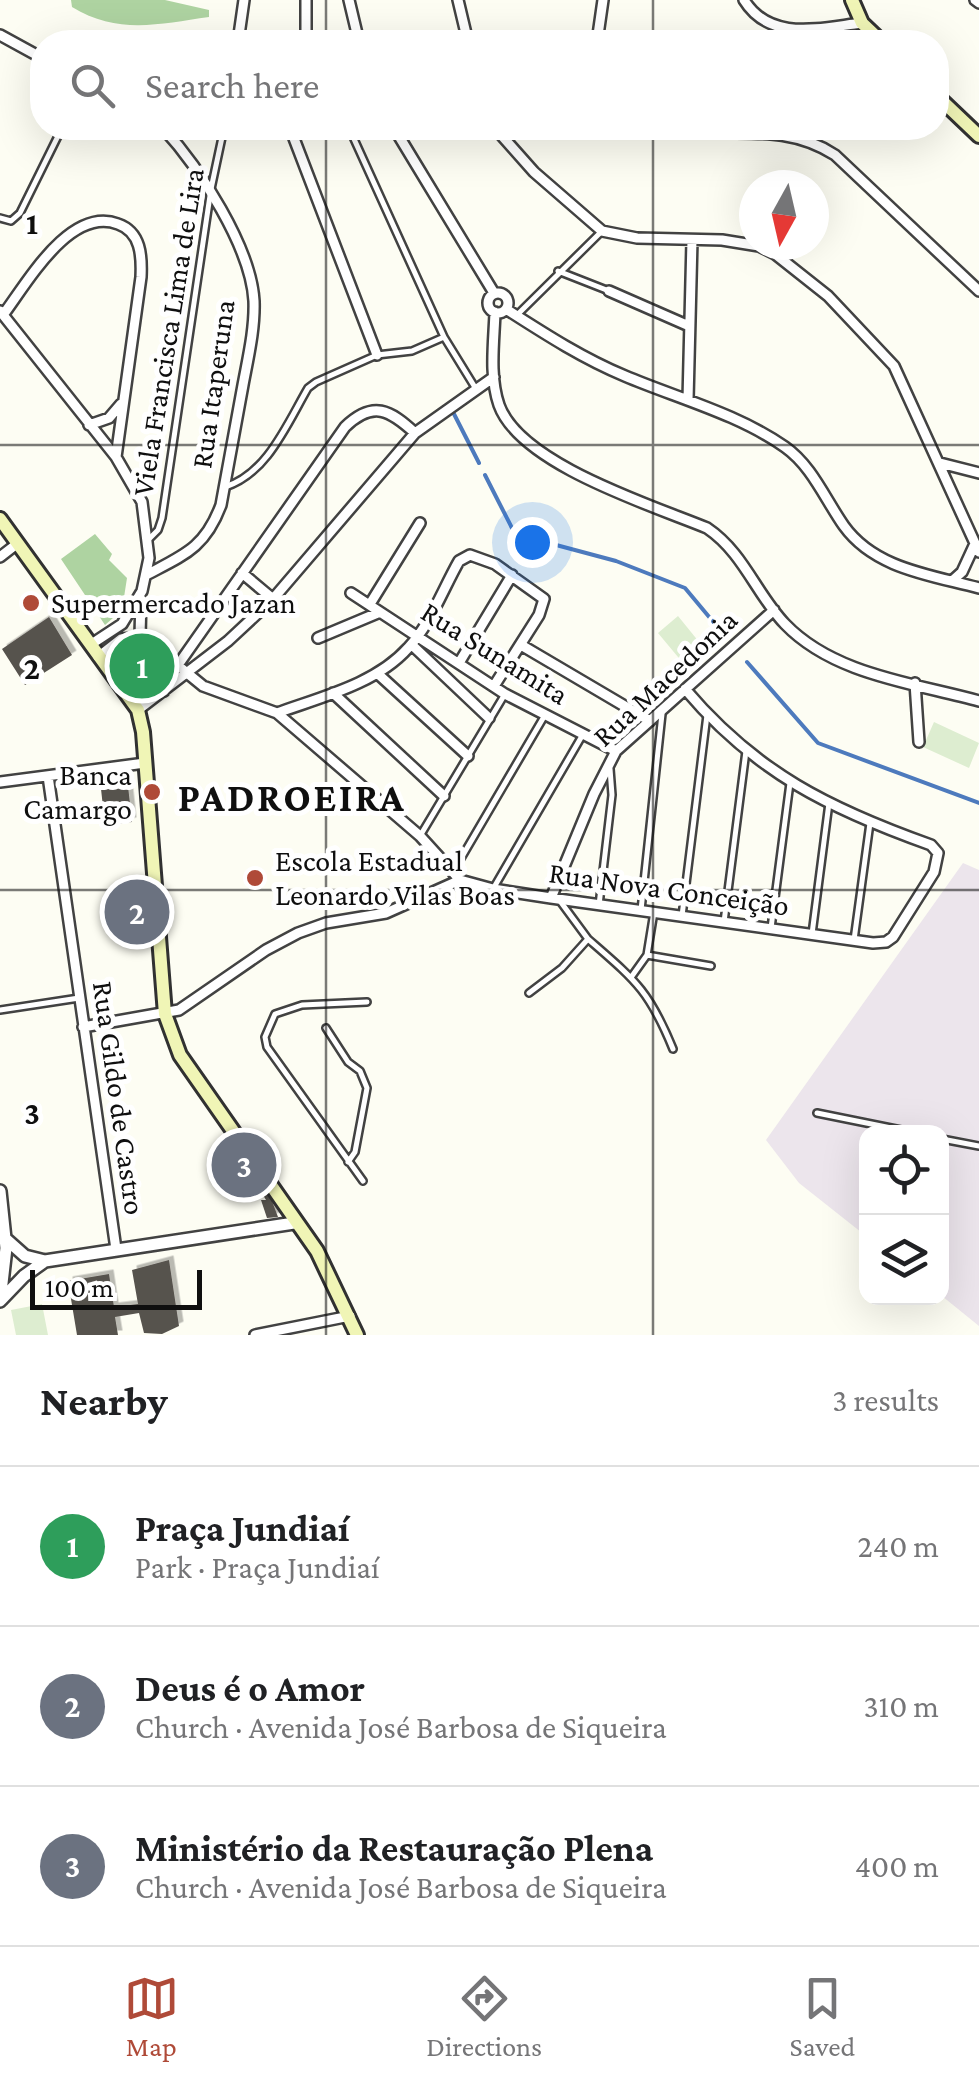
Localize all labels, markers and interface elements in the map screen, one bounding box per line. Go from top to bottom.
search box [30,30,949,140]
icon: search [65,58,120,113]
text: Search here [145,64,319,106]
street label: Viela Francisca Lima de Lira [125,165,210,498]
north arrow [739,170,829,260]
text: 1 [26,205,38,241]
street label: Rua Itaperuna [184,297,242,471]
your location [507,517,558,568]
place label: Supermercado Jazan [51,586,296,620]
marker: Supermercado Jazan [20,592,42,614]
street label: Rua Sunamita [416,594,575,711]
street label: Rua Macedonia [586,603,743,753]
pin: 1 [110,628,174,704]
text: 2 [24,650,40,686]
place label: Banca Camargo [23,758,132,826]
district label: PADROEIRA [178,775,406,820]
marker: Banca Camargo [141,781,163,803]
place label: Escola Estadual Leonardo Vilas Boas [275,844,515,911]
street label: Rua Nova Conceição [547,855,791,923]
marker: Escola Estadual Leonardo Vilas Boas [244,867,266,889]
pin: 2 [104,874,170,950]
street label: Rua Gildo de Castro [87,979,152,1217]
text: 3 [24,1095,40,1131]
map controls [859,1125,949,1305]
button: locate [859,1125,949,1215]
pin: 3 [212,1128,276,1202]
button: layers [859,1215,949,1305]
scale bar [30,1265,202,1310]
text: 100 m [45,1272,114,1303]
text: Nearby [40,1377,168,1424]
text: 3 results [832,1382,939,1418]
text: Praça Jundiaí [135,1507,349,1549]
text: 1 [67,1528,78,1564]
text: 240 m [858,1528,939,1564]
text: Park · Praça Jundiaí [135,1549,379,1585]
text: Deus é o Amor [135,1667,365,1709]
text: 2 [64,1688,81,1724]
text: 310 m [863,1688,939,1724]
text: Church · Avenida José Barbosa de Siqueira [135,1709,667,1745]
text: Ministério da Restauração Plena [135,1827,653,1869]
text: 3 [65,1848,80,1884]
text: 400 m [855,1848,939,1884]
text: Church · Avenida José Barbosa de Siqueira [135,1869,667,1905]
tab: Map [124,1971,179,2062]
tab: Directions [426,1971,542,2062]
tab: Saved [790,1971,855,2062]

